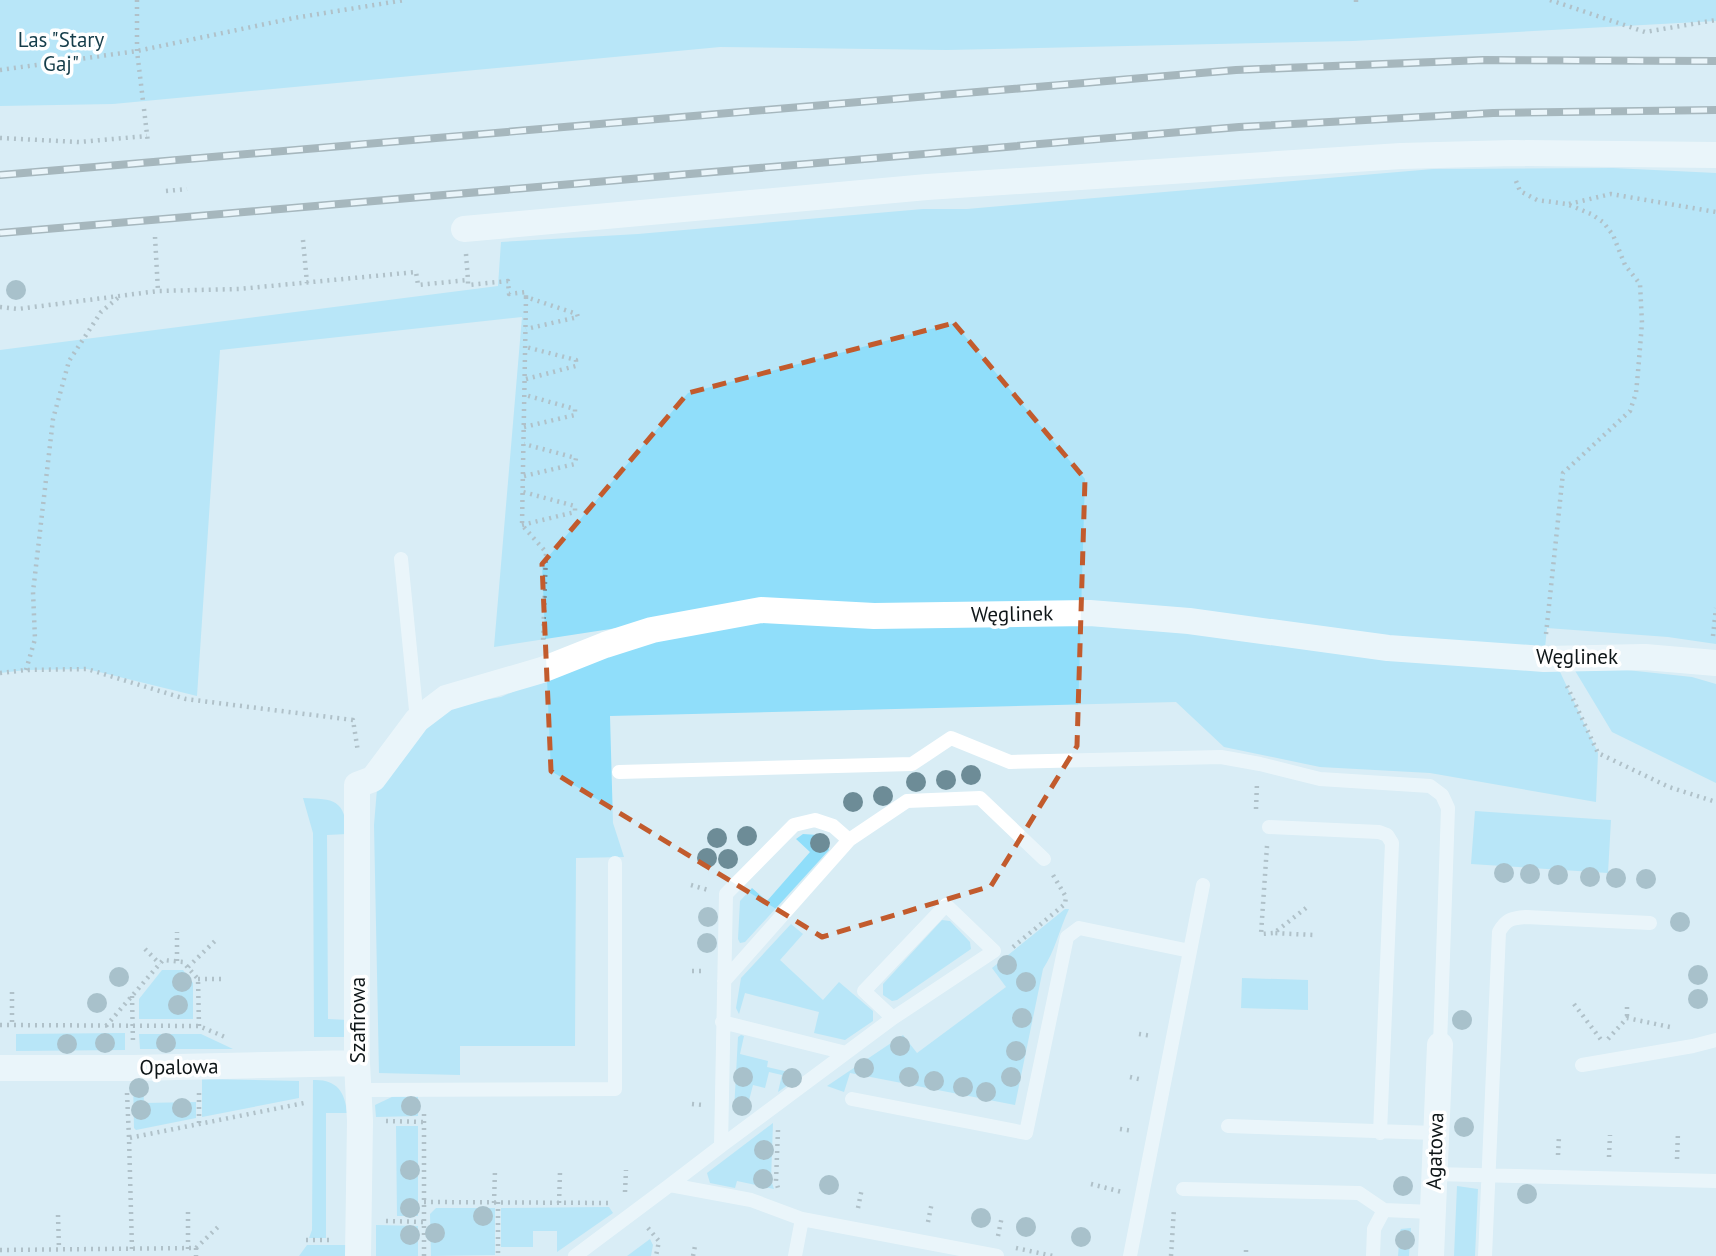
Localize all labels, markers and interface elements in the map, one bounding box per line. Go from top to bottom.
park label: Las "Stary Gaj" [18,26,104,77]
street label: Węglinek [971,599,1053,628]
street label: Węglinek [1536,643,1618,670]
street label: Szafirowa [344,977,371,1063]
street label: Opalowa [139,1052,219,1081]
street label: Agatowa [1420,1112,1449,1190]

